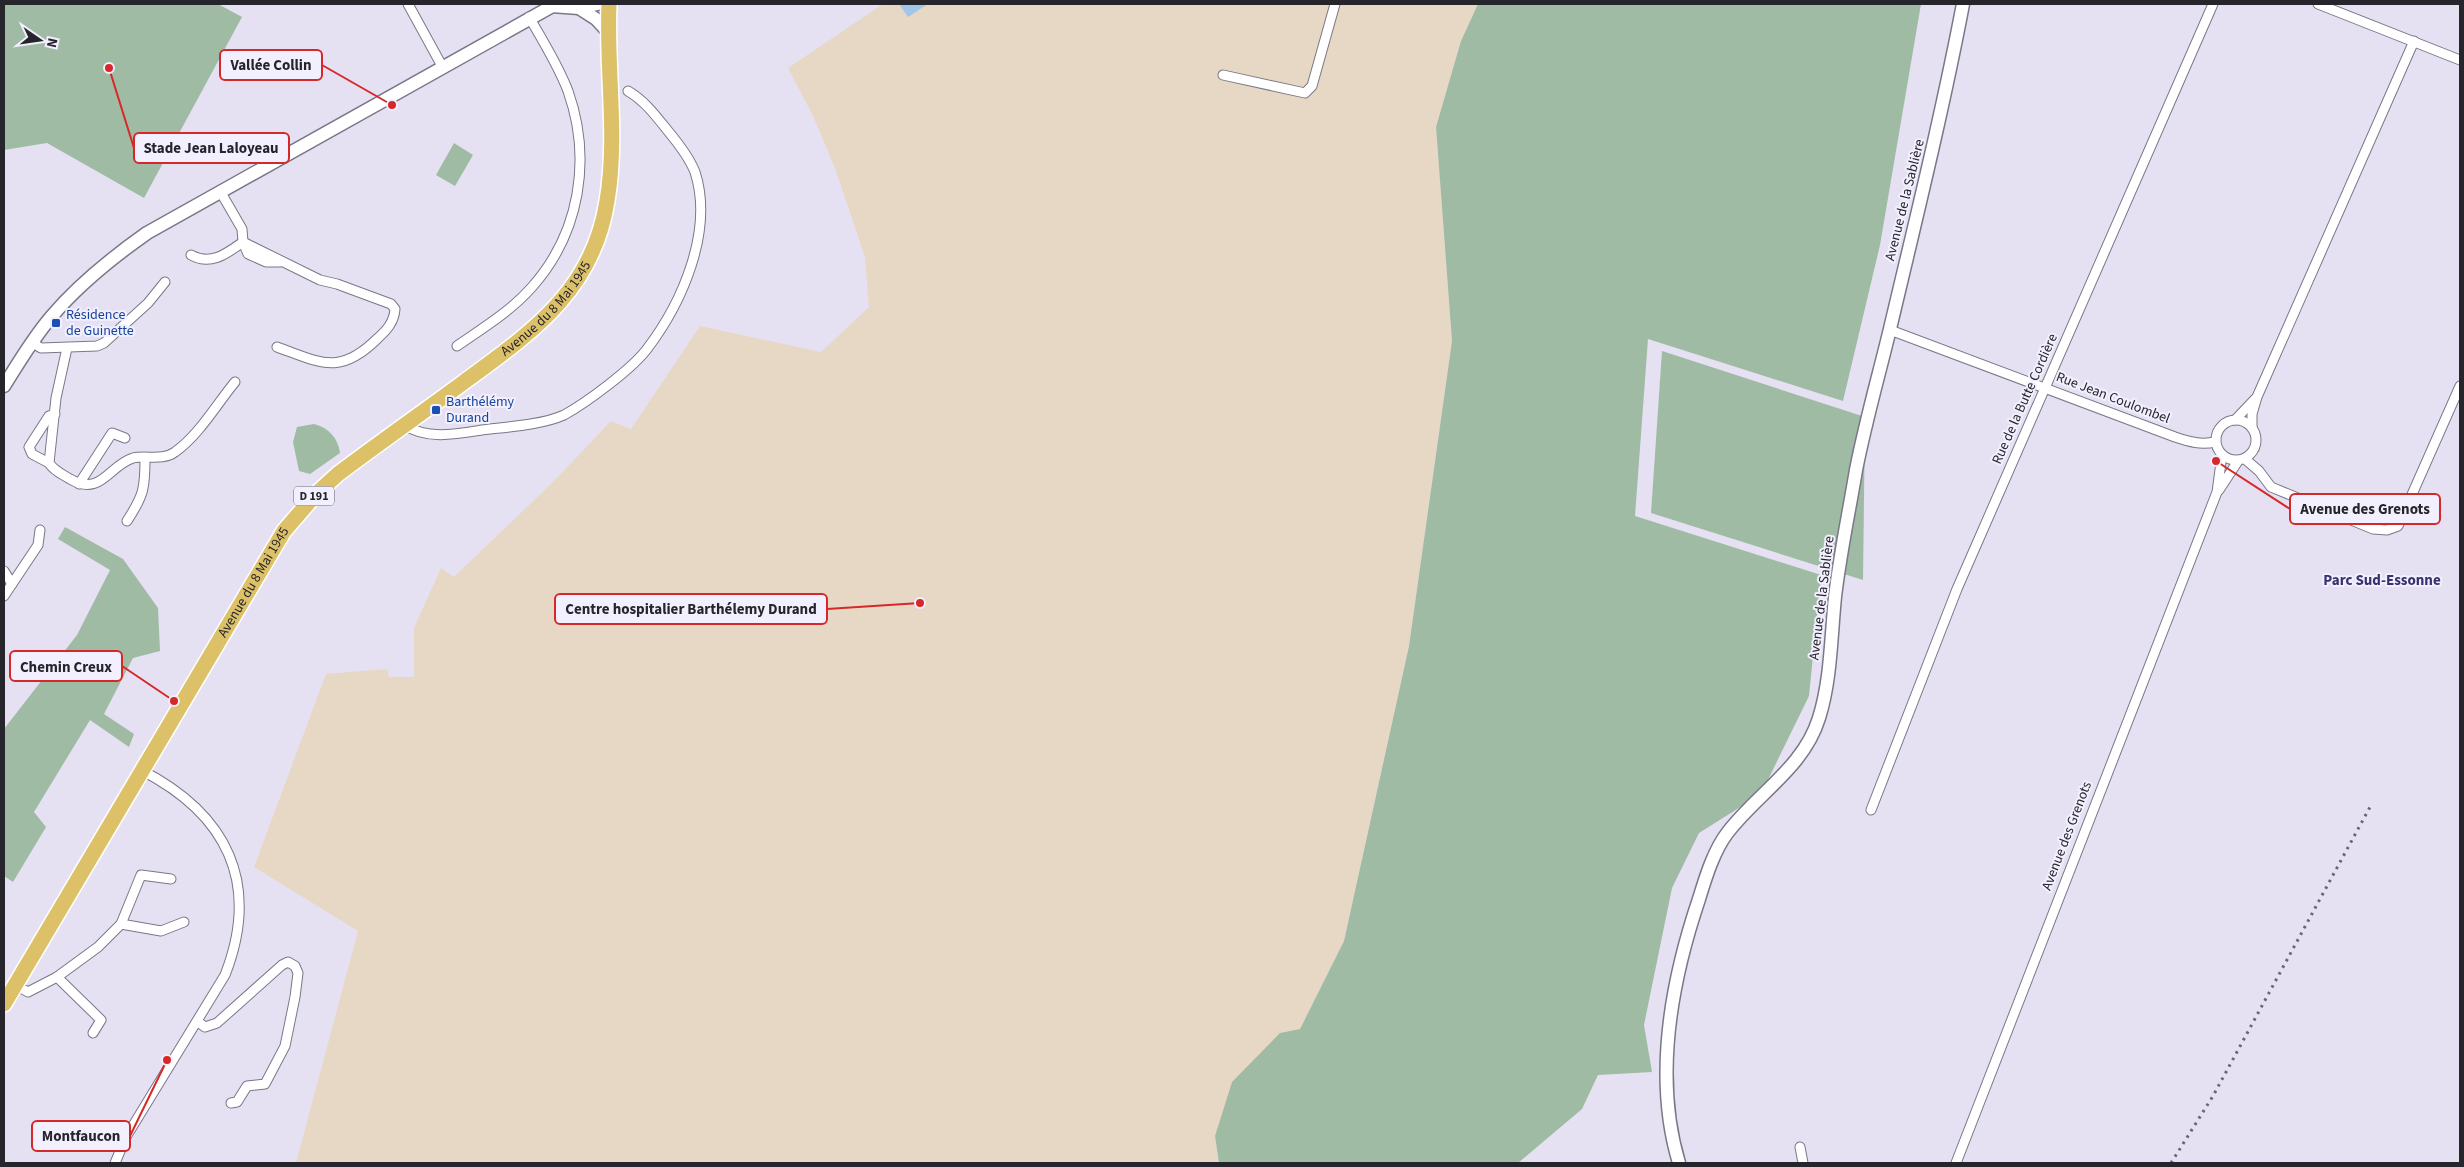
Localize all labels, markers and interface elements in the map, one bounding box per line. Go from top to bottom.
north arrow [15,15,65,65]
text: N [41,36,62,49]
callout: Vallée Collin [220,50,322,80]
text: Vallée Collin [229,55,312,76]
callout: Stade Jean Laloyeau [134,133,289,163]
street label: Avenue de la Sablière [1880,137,1930,263]
text: Stade Jean Laloyeau [143,138,279,159]
street label: Avenue du 8 Mai 1945 [497,258,596,361]
place label: Résidence de Guinette [66,305,134,341]
marker: Résidence de Guinette [50,317,62,329]
street label: Rue de la Butte Cordière [1987,330,2063,467]
street label: Rue Jean Coulombel [2053,367,2173,429]
place label: Barthélémy Durand [446,392,515,428]
marker: Barthélémy Durand [430,404,442,416]
road number: D 191 [294,486,334,506]
callout: Avenue des Grenots [2290,494,2440,524]
text: Avenue des Grenots [2299,499,2430,520]
street label: Avenue du 8 Mai 1945 [213,523,294,641]
street label: Avenue de la Sablière [1804,535,1840,661]
district label: Parc Sud-Essonne [2323,570,2441,591]
callout: Centre hospitalier Barthélemy Durand [555,594,827,624]
text: Centre hospitalier Barthélemy Durand [565,599,817,620]
callout: Chemin Creux [10,651,122,681]
text: Chemin Creux [20,657,112,678]
street label: Avenue des Grenots [2037,779,2097,893]
callout: Montfaucon [32,1121,130,1151]
text: Montfaucon [42,1126,120,1147]

